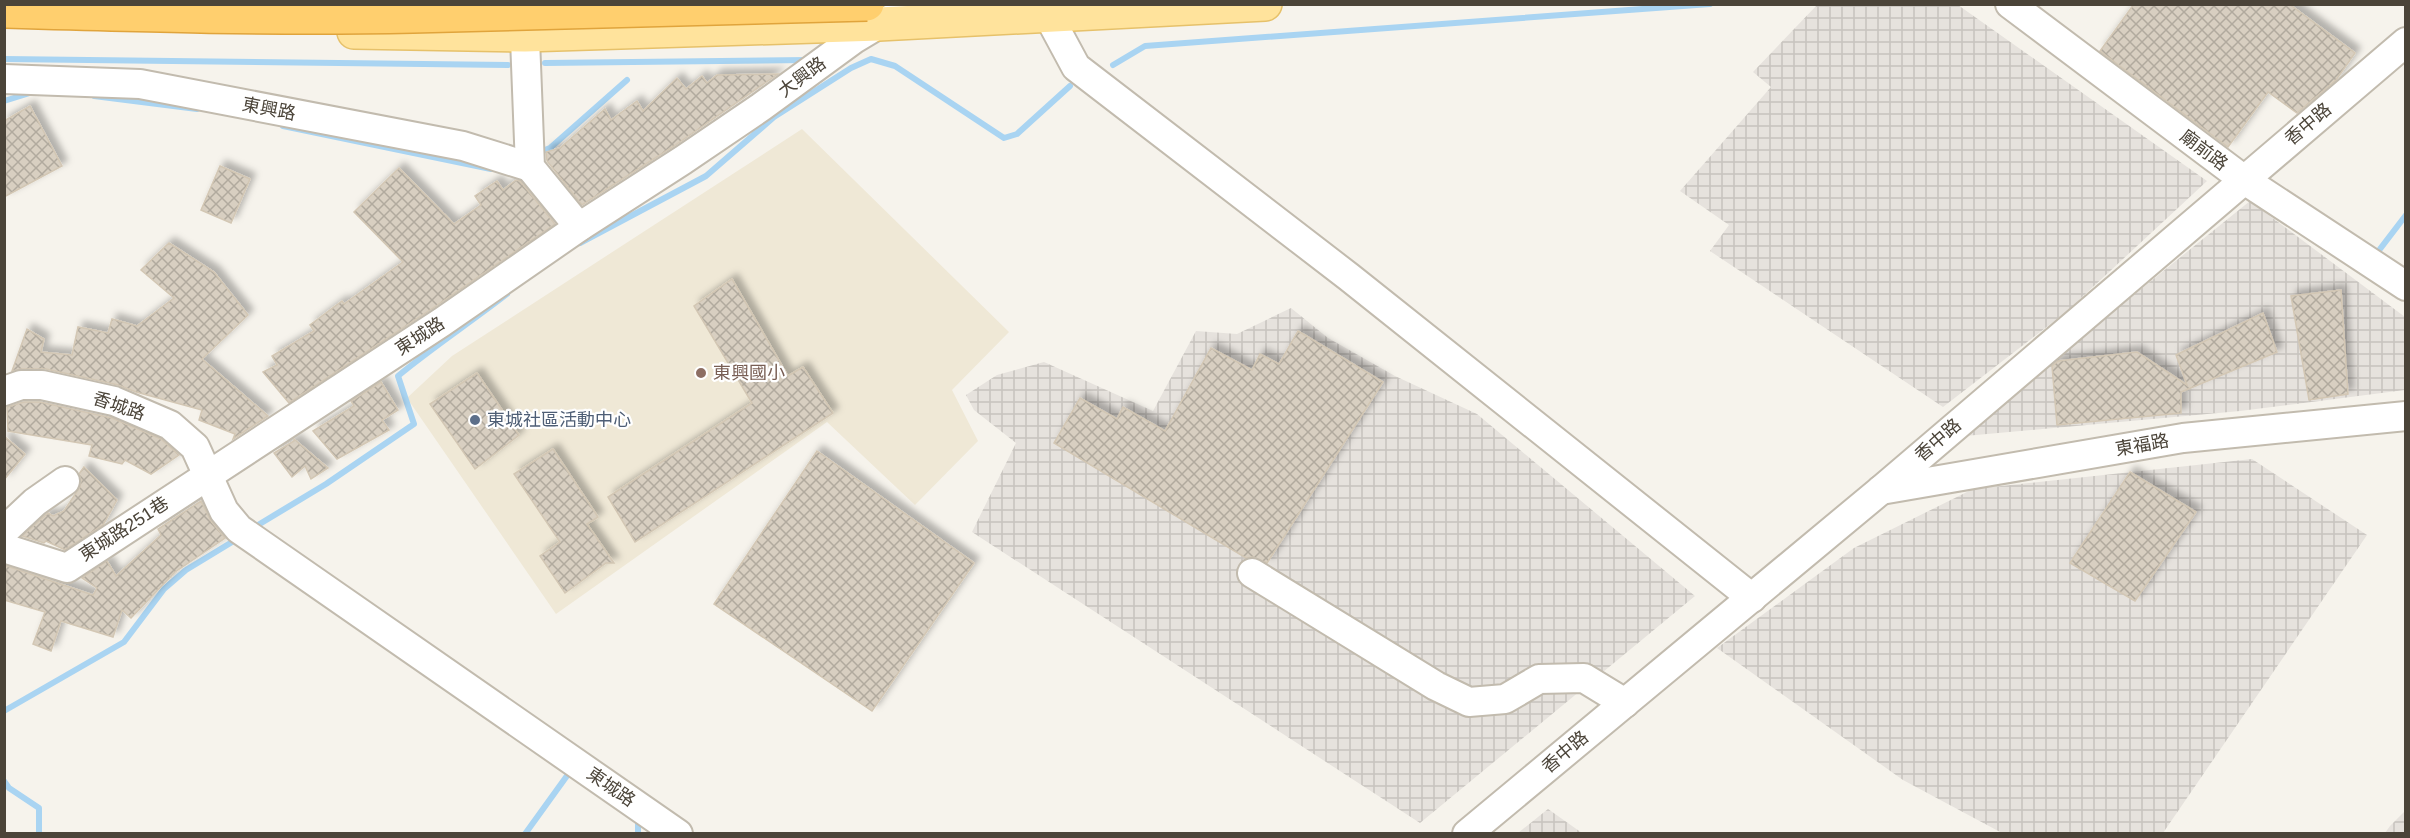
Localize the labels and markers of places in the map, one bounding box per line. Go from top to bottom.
place label: 東興國小 [713,363,785,383]
marker: 東興國小 [694,366,708,380]
place label: 東城社區活動中心 [487,410,631,430]
marker: 東城社區活動中心 [468,413,482,427]

